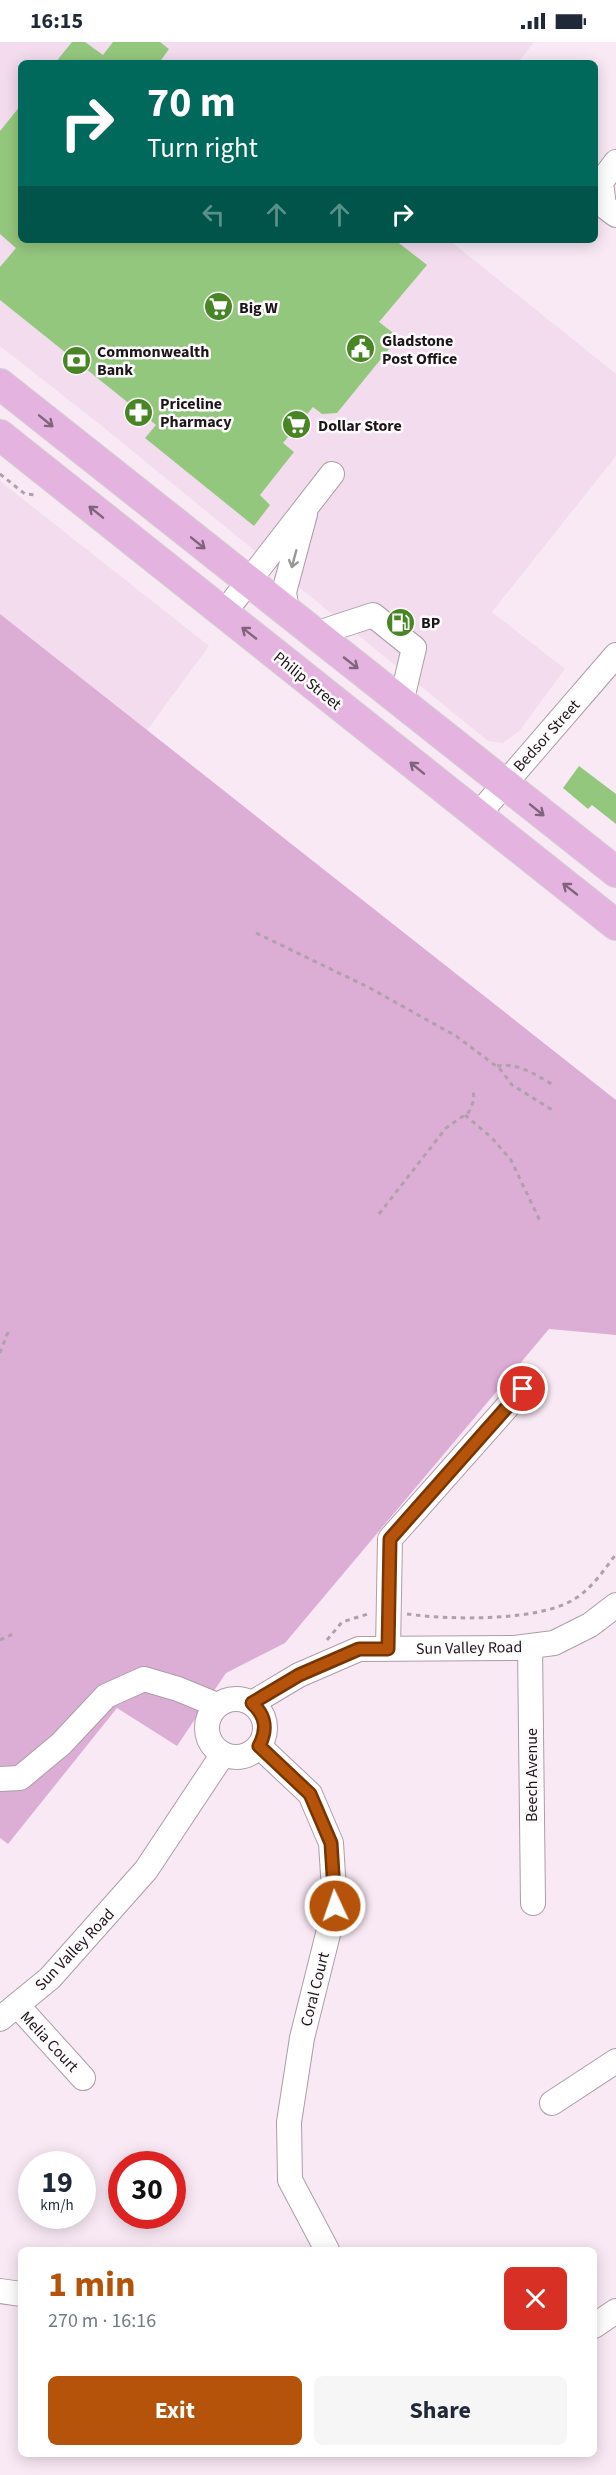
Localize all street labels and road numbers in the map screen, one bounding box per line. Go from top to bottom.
street label: Philip Street [269,646,347,715]
street label: Bedsor Street [508,694,586,777]
street label: Sun Valley Road [416,1636,522,1660]
street label: Beech Avenue [521,1728,543,1822]
street label: Sun Valley Road [30,1904,120,1996]
street label: Coral Court [295,1949,335,2029]
street label: Melia Court [15,2006,84,2078]

